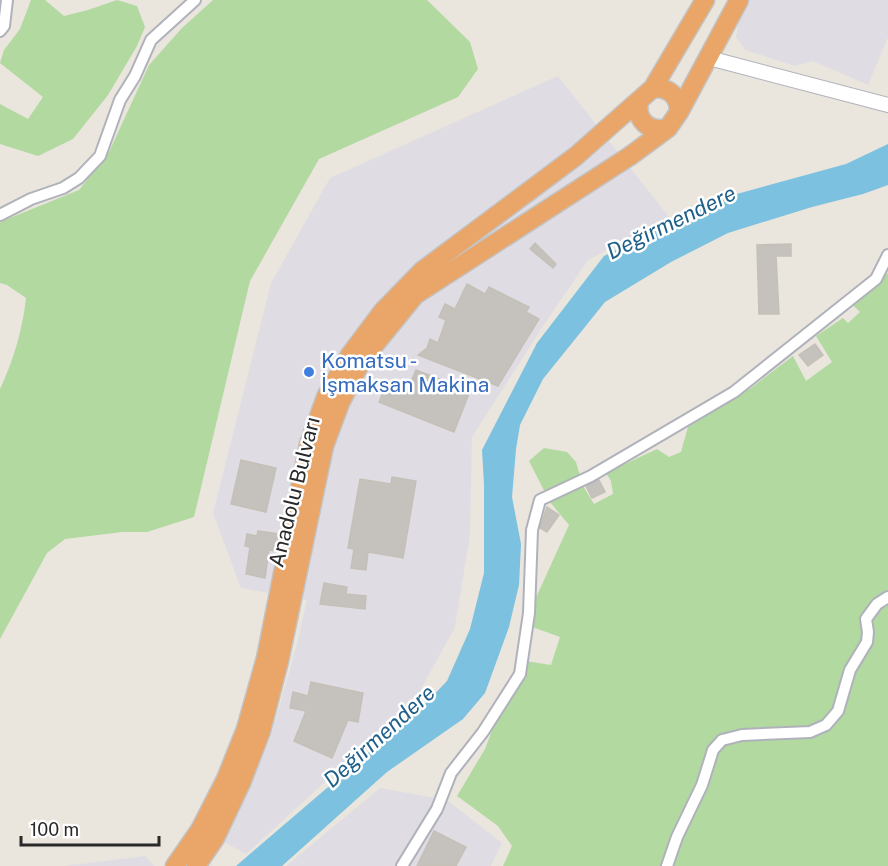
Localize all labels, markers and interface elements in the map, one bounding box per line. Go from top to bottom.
water label: Değirmendere [602,179,740,265]
place label: Komatsu - İşmaksan Makina [321,348,489,397]
marker: Komatsu - İşmaksan Makina [302,365,316,379]
street label: Anadolu Bulvarı [263,414,325,570]
water label: Değirmendere [318,679,440,793]
scale bar [21,809,159,847]
text: 100 m [30,819,79,840]

